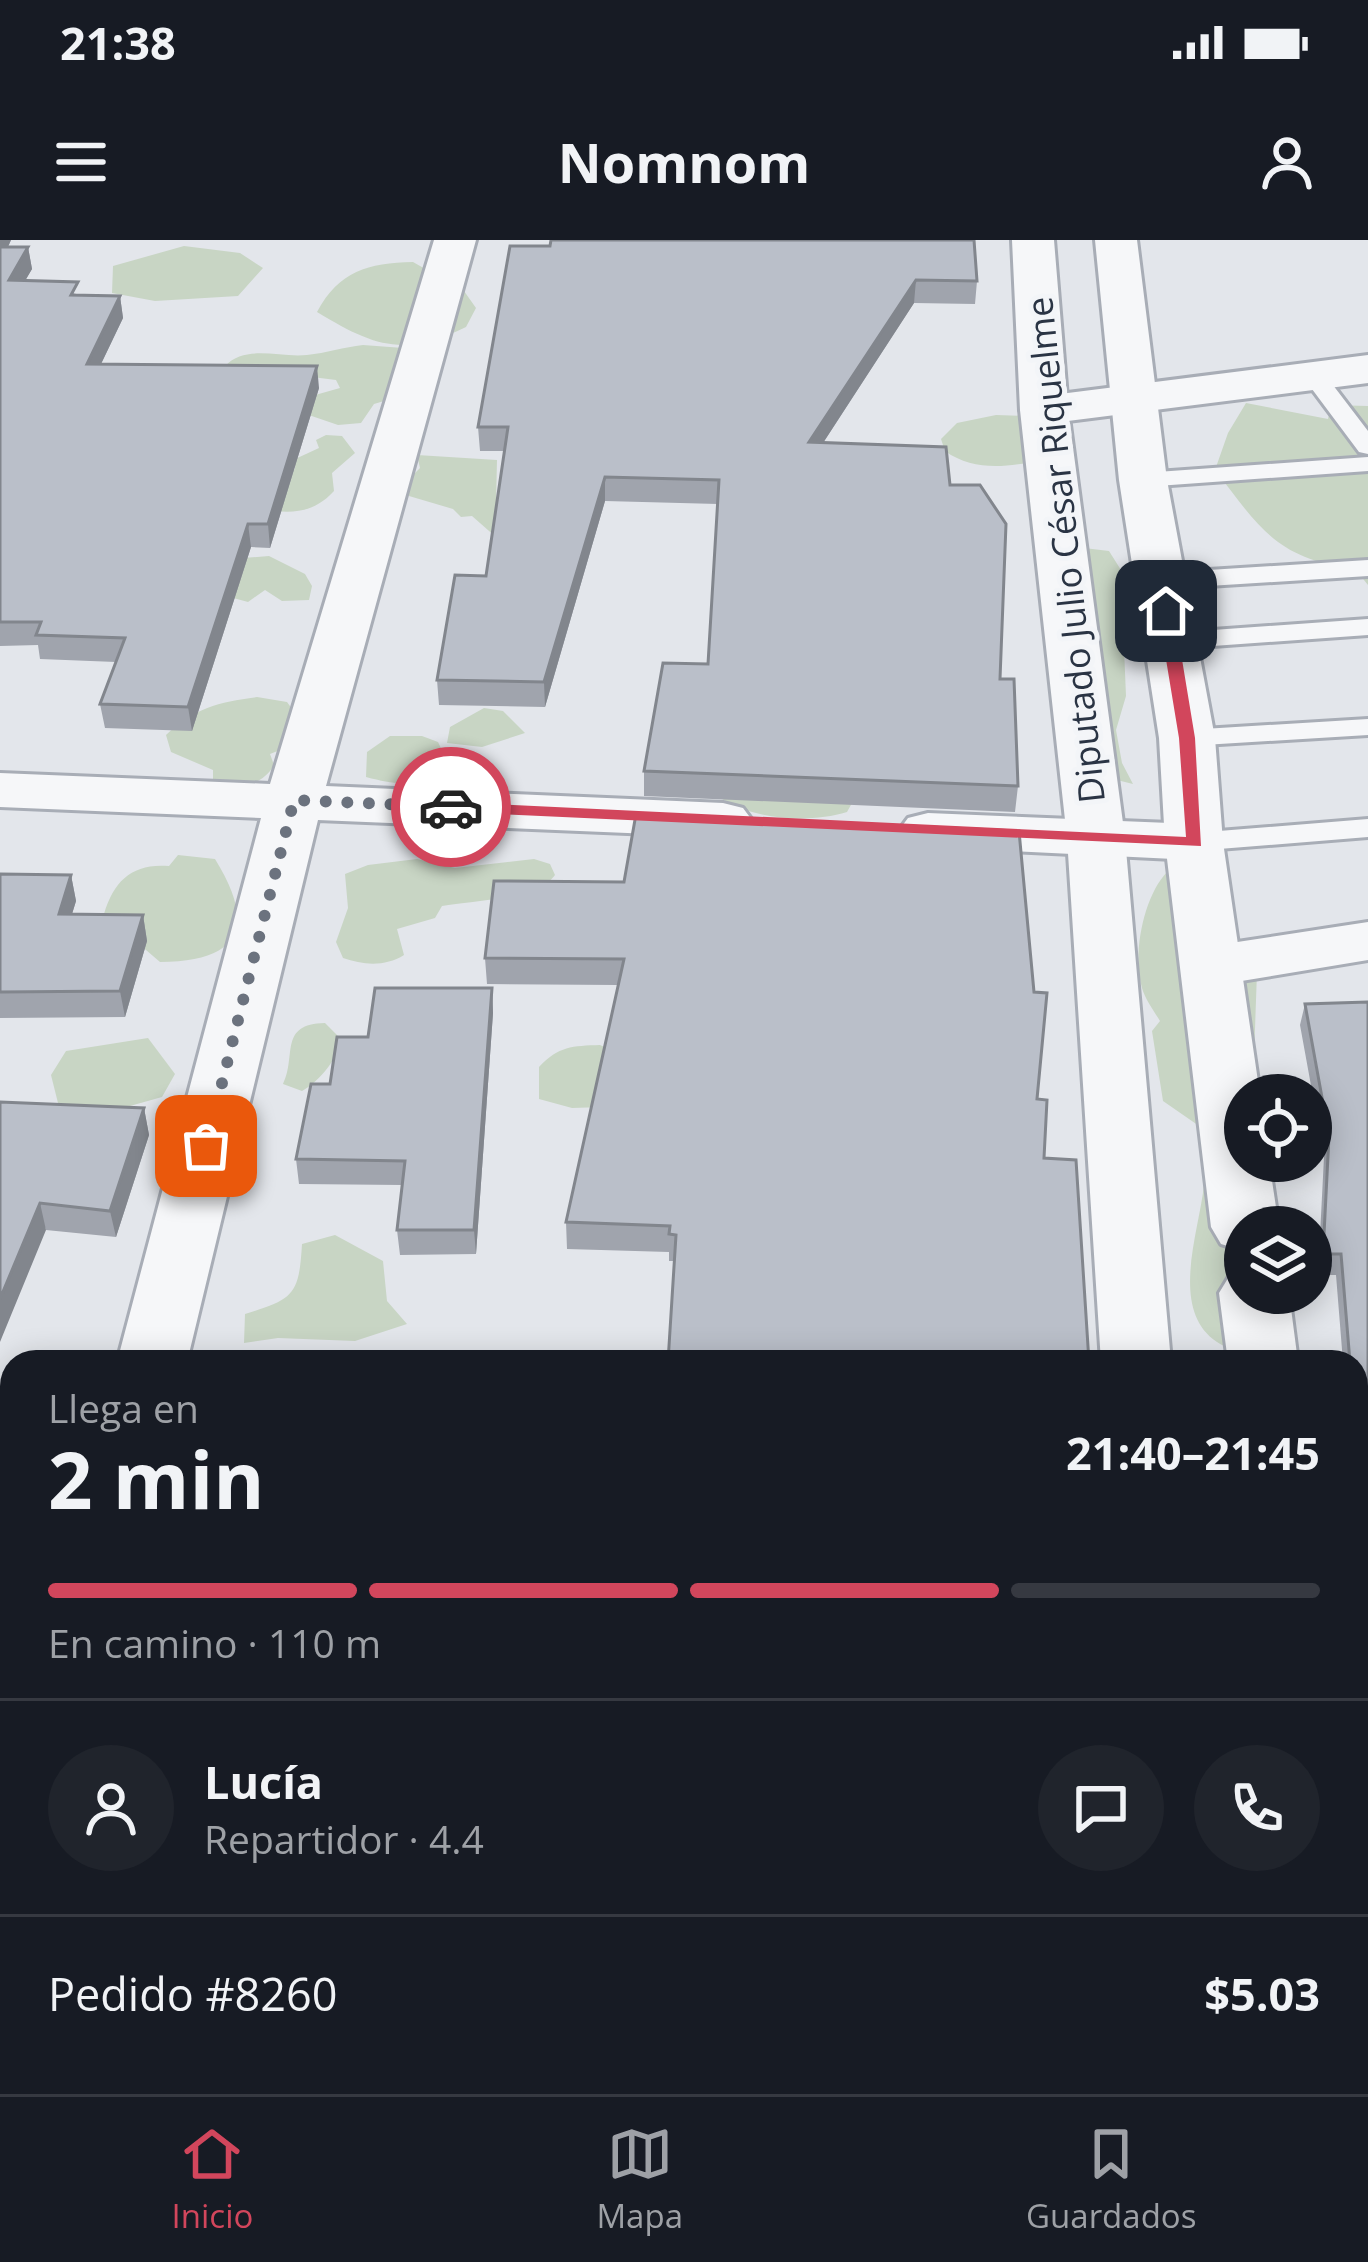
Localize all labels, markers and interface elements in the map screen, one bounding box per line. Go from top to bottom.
text: 21:38 [60,12,176,73]
text: Nomnom [558,125,810,199]
icon: menu [48,129,114,195]
icon: person [1254,129,1320,195]
street label: Diputado Julio César Riquelme [1014,295,1116,805]
pin [1115,560,1217,662]
icon: home [1133,578,1199,644]
courier [391,747,511,867]
icon: car [418,774,484,840]
map controls [1224,1074,1332,1314]
button: locate [1224,1074,1332,1182]
pin [155,1095,257,1197]
icon: bag [173,1113,239,1179]
button: layers [1224,1206,1332,1314]
text: Llega en [48,1381,199,1434]
text: 21:40–21:45 [1066,1422,1320,1483]
text: 2 min [48,1426,265,1532]
text: En camino · 110 m [48,1616,381,1669]
button: person [48,1745,174,1871]
button: chat [1038,1745,1164,1871]
button: phone [1194,1745,1320,1871]
text: Lucía [204,1751,323,1812]
text: Repartidor · 4.4 [204,1812,484,1865]
text: Pedido #8260 [48,1963,338,2024]
text: $5.03 [1204,1963,1320,2024]
tab: Inicio [172,2121,253,2238]
tab: Mapa [596,2121,683,2238]
tab: Guardados [1026,2121,1196,2238]

